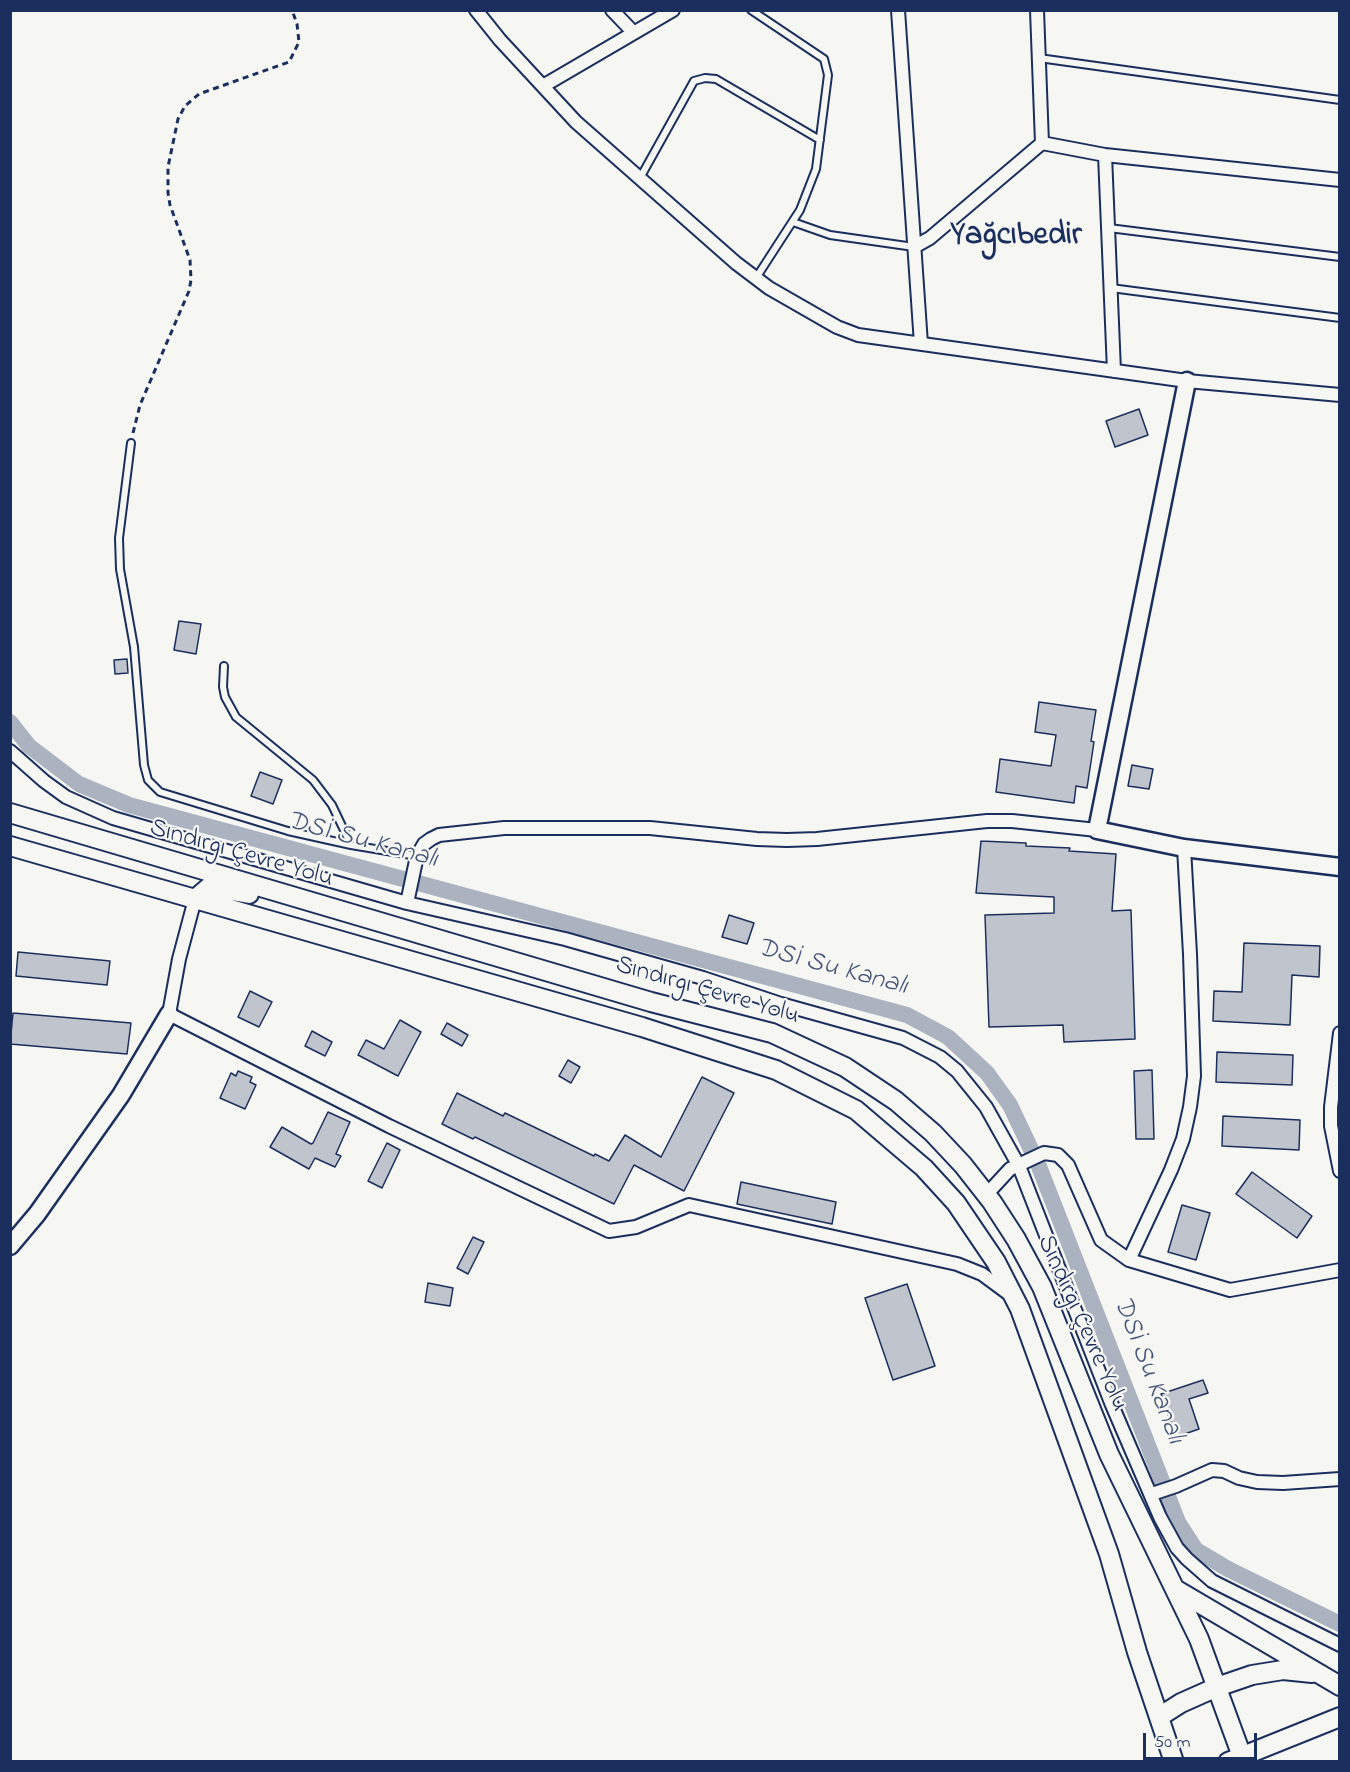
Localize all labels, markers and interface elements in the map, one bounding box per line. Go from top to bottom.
district label: Yağcıbedir [950,219,1082,257]
water label: DSİ Su Kanalı [283,806,441,878]
street label: Sındırgı Çevre Yolu [146,814,336,896]
water label: DSİ Su Kanalı [753,933,911,1005]
street label: Sındırgı Çevre Yolu [612,951,802,1033]
street label: Sındırgı Çevre Yolu [1028,1231,1134,1417]
water label: DSİ Su Kanalı [1104,1293,1190,1449]
scale bar [1146,1721,1260,1759]
text: 50 m [1154,1730,1191,1756]

